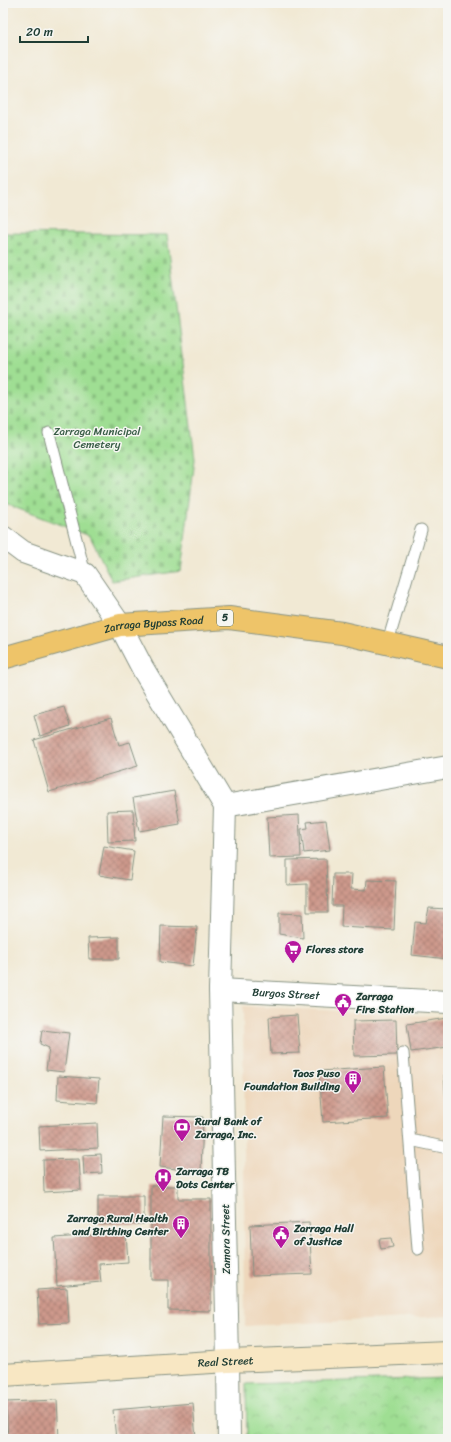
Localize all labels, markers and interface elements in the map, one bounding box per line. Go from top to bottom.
scale bar [20,18,88,44]
text: 20 m [26,21,53,43]
park label: Zarraga Municipal Cemetery [54,422,141,454]
street label: Zarraga Bypass Road [101,610,205,639]
road number: 5 [217,610,233,626]
supermarket icon: Flores store [283,939,303,964]
place label: Flores store [305,940,364,959]
street label: Burgos Street [252,982,321,1005]
place label: Zarraga Fire Station [355,987,414,1019]
public building icon: Zarraga Fire Station [333,992,353,1017]
place label: Taos Puso Foundation Building [243,1064,340,1096]
building icon: Taos Puso Foundation Building [343,1069,363,1094]
place label: Rural Bank of Zarraga, Inc. [194,1112,263,1144]
bank icon: Rural Bank of Zarraga, Inc. [172,1117,192,1142]
place label: Zarraga TB Dots Center [175,1162,235,1194]
hospital icon: Zarraga TB Dots Center [153,1167,173,1192]
street label: Zamora Street [216,1203,236,1274]
place label: Zarraga Rural Health and Birthing Center [66,1209,169,1241]
building icon: Zarraga Rural Health and Birthing Center [171,1214,191,1239]
place label: Zarraga Hall of Justice [293,1219,354,1251]
public building icon: Zarraga Hall of Justice [271,1224,291,1249]
street label: Real Street [197,1350,254,1372]

